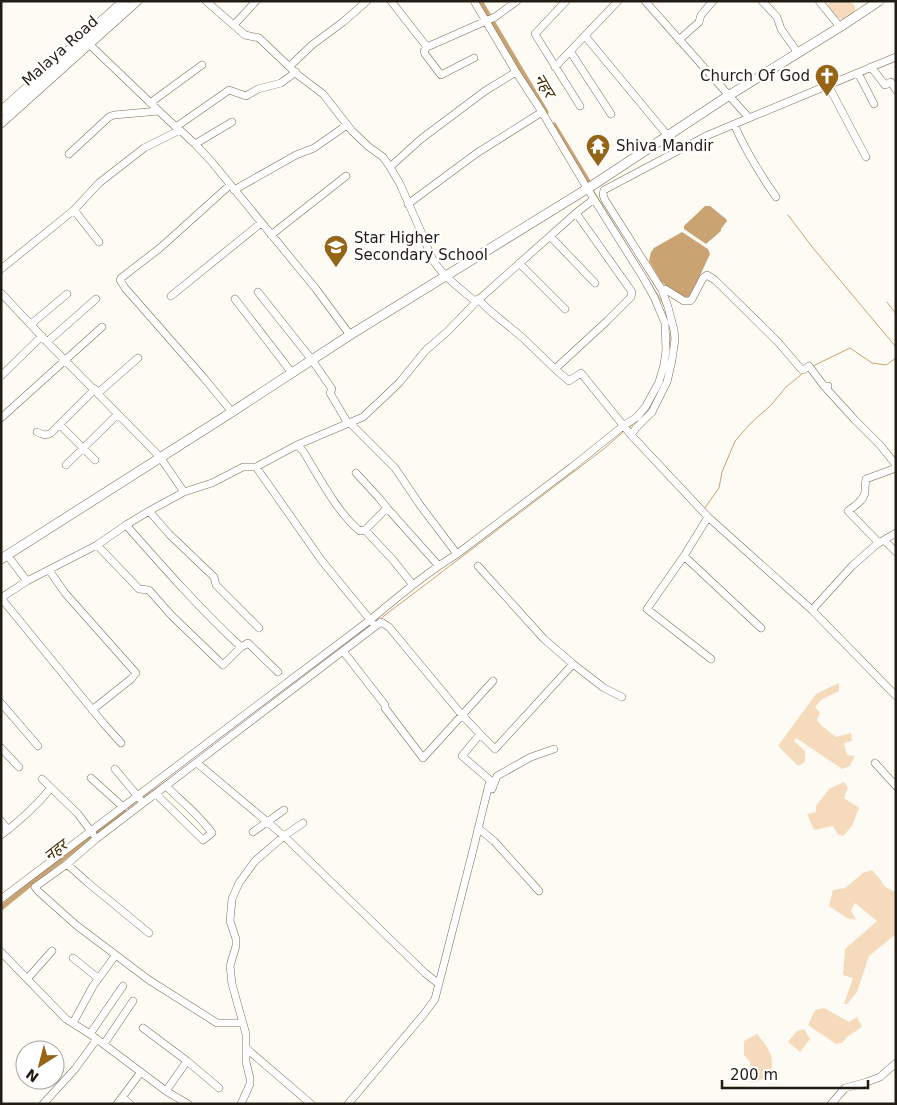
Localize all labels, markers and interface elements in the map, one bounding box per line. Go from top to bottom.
street label: Malaya Road [18,12,102,90]
church icon: Church Of God [814,63,840,97]
place label: Church Of God [700,67,810,85]
water label: नहर [530,70,561,103]
temple icon: Shiva Mandir [585,133,611,167]
place label: Shiva Mandir [616,137,714,155]
place label: Star Higher Secondary School [354,229,488,264]
school or university icon: Star Higher Secondary School [323,234,349,268]
water label: नहर [40,833,73,865]
north arrow [15,1040,65,1090]
scale bar [722,1058,868,1090]
text: N [23,1066,42,1085]
text: 200 m [730,1066,778,1084]

